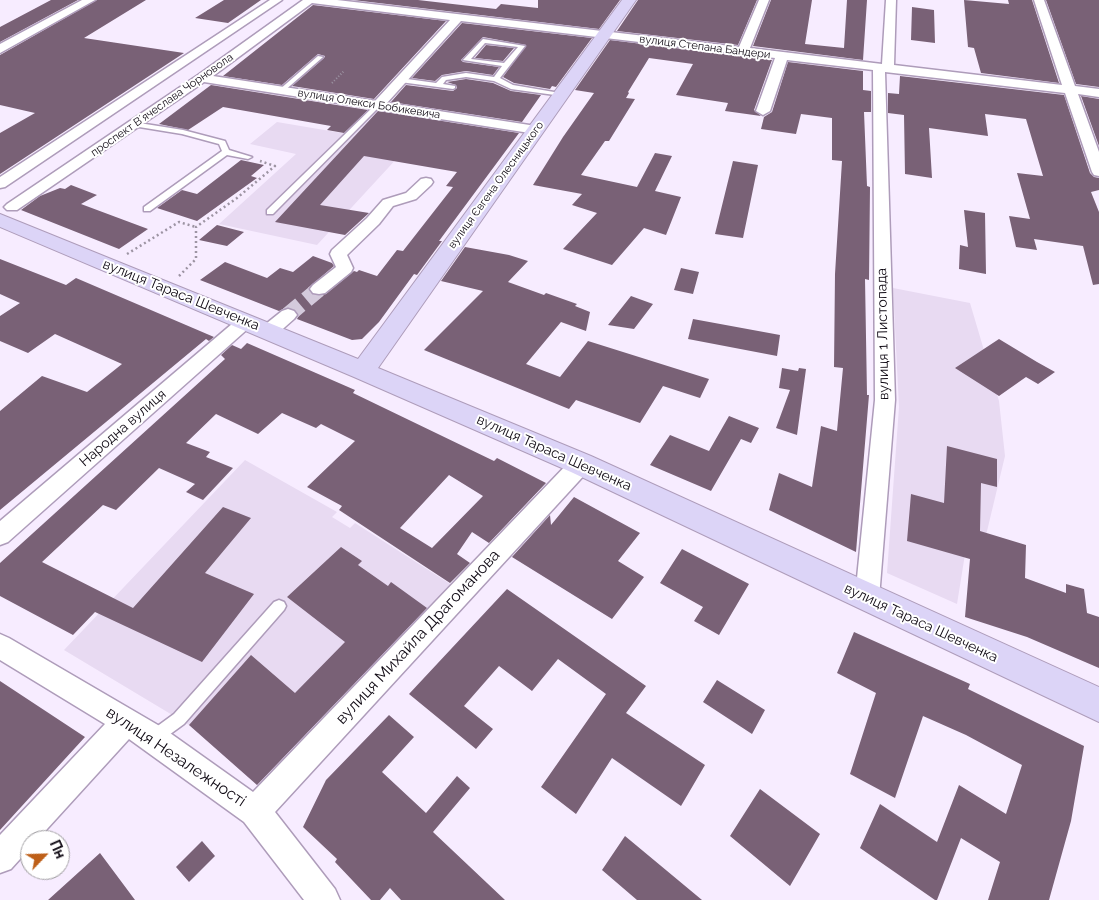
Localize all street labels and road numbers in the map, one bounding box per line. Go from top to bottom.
street label: вулиця Степана Бандери [639,32,771,62]
street label: проспект Вʼячеслава Чорновола [88,51,236,159]
street label: вулиця Олекси Бобикевича [297,86,441,122]
street label: вулиця Євгена Олесницького [445,119,547,251]
street label: вулиця Тараса Шевченка [100,256,262,334]
street label: вулиця 1 Листопада [873,268,893,400]
street label: Народна вулиця [76,386,170,470]
street label: вулиця Тараса Шевченка [474,411,634,495]
street label: вулиця Михайла Драгоманова [332,546,504,728]
street label: вулиця Тараса Шевченка [841,580,1001,666]
street label: вулиця Незалежності [102,703,250,811]

